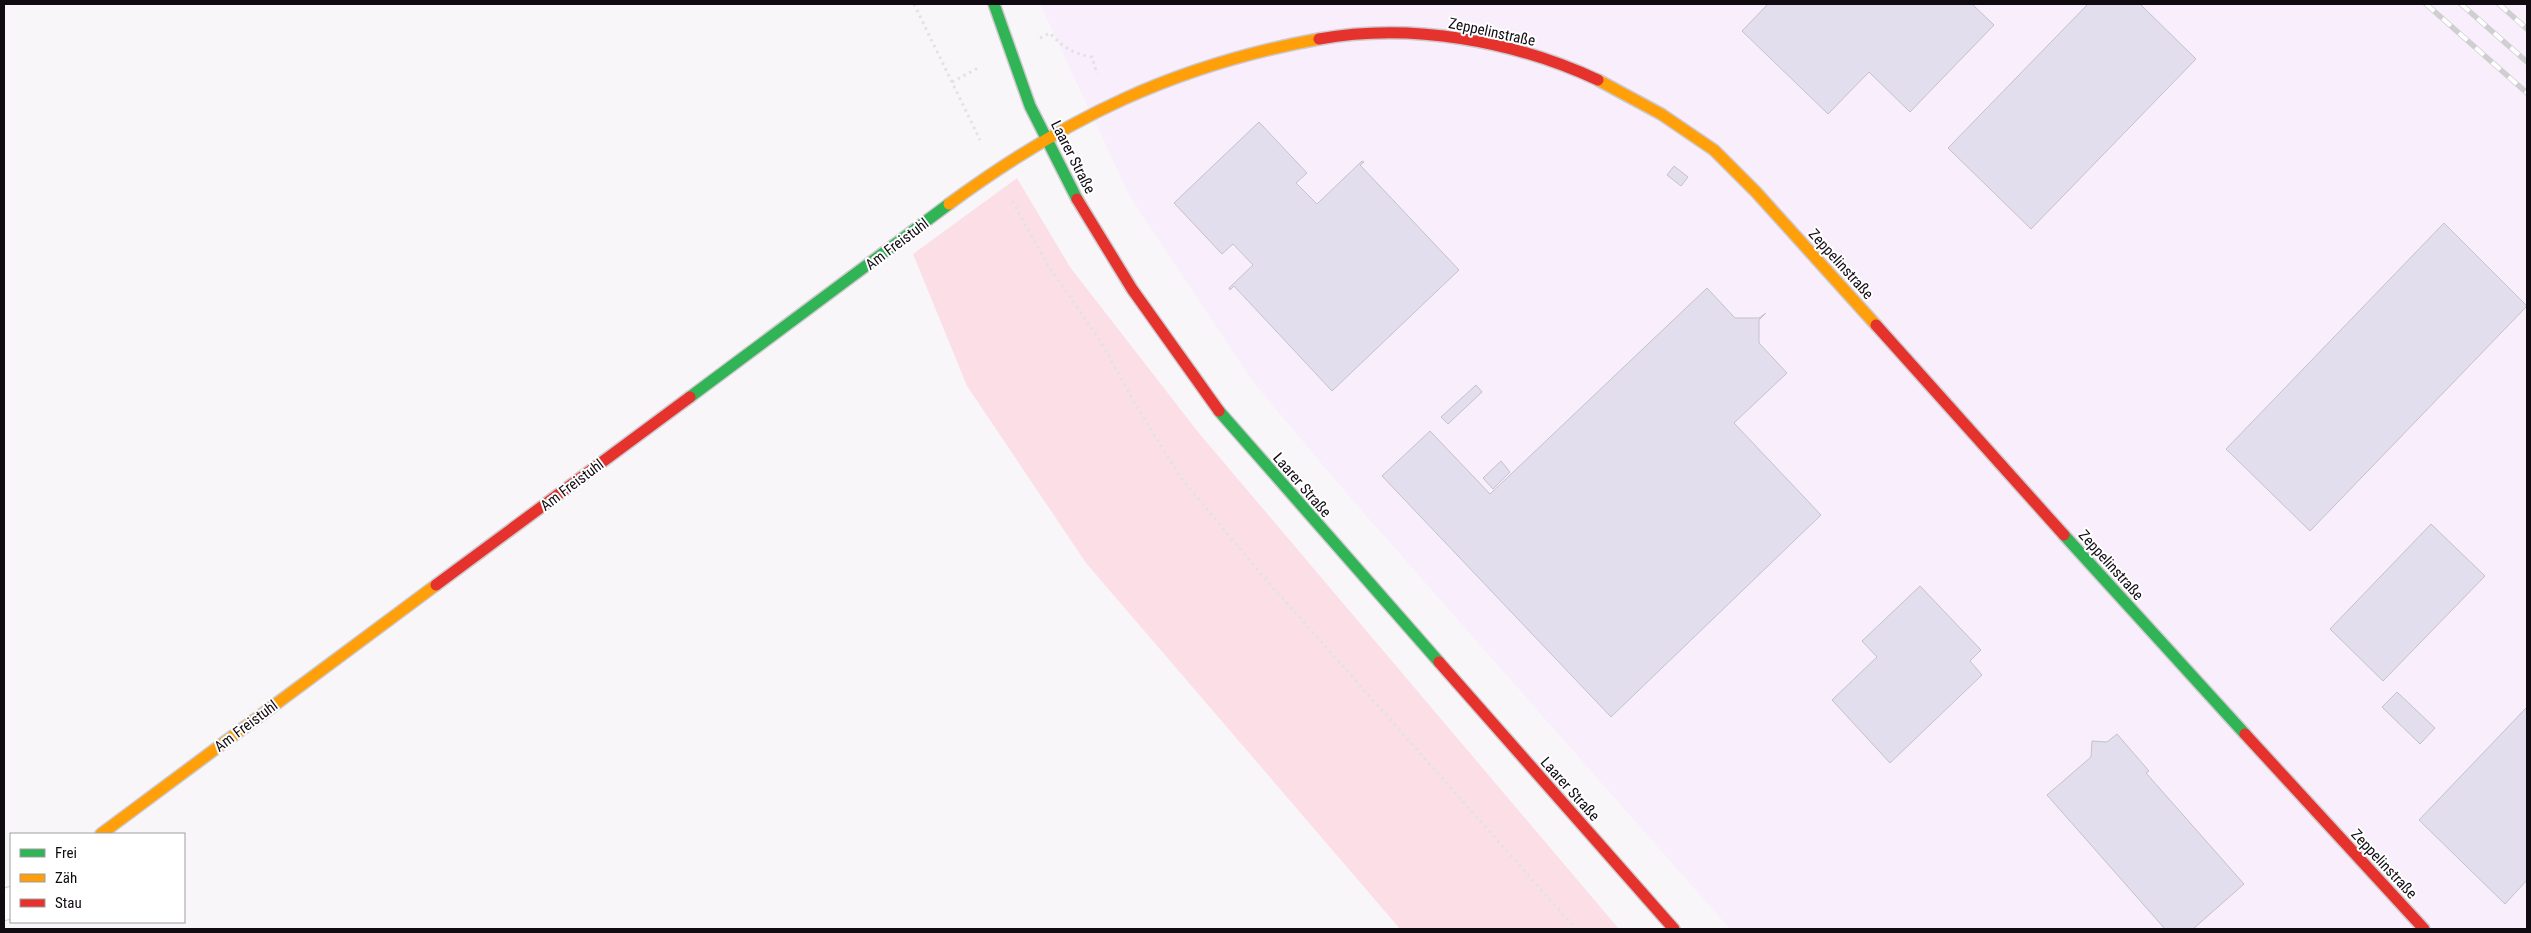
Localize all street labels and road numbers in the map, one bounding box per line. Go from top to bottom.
street label: Zeppelinstraße [1447,14,1537,50]
street label: Laarer Straße [1047,117,1099,197]
street label: Am Freistuhl [862,214,932,274]
street label: Zeppelinstraße [1805,225,1877,303]
street label: Laarer Straße [1269,449,1335,521]
street label: Am Freistuhl [537,455,607,515]
street label: Zeppelinstraße [2075,526,2147,604]
street label: Am Freistuhl [211,696,281,756]
street label: Laarer Straße [1537,753,1603,825]
street label: Zeppelinstraße [2347,826,2421,902]

